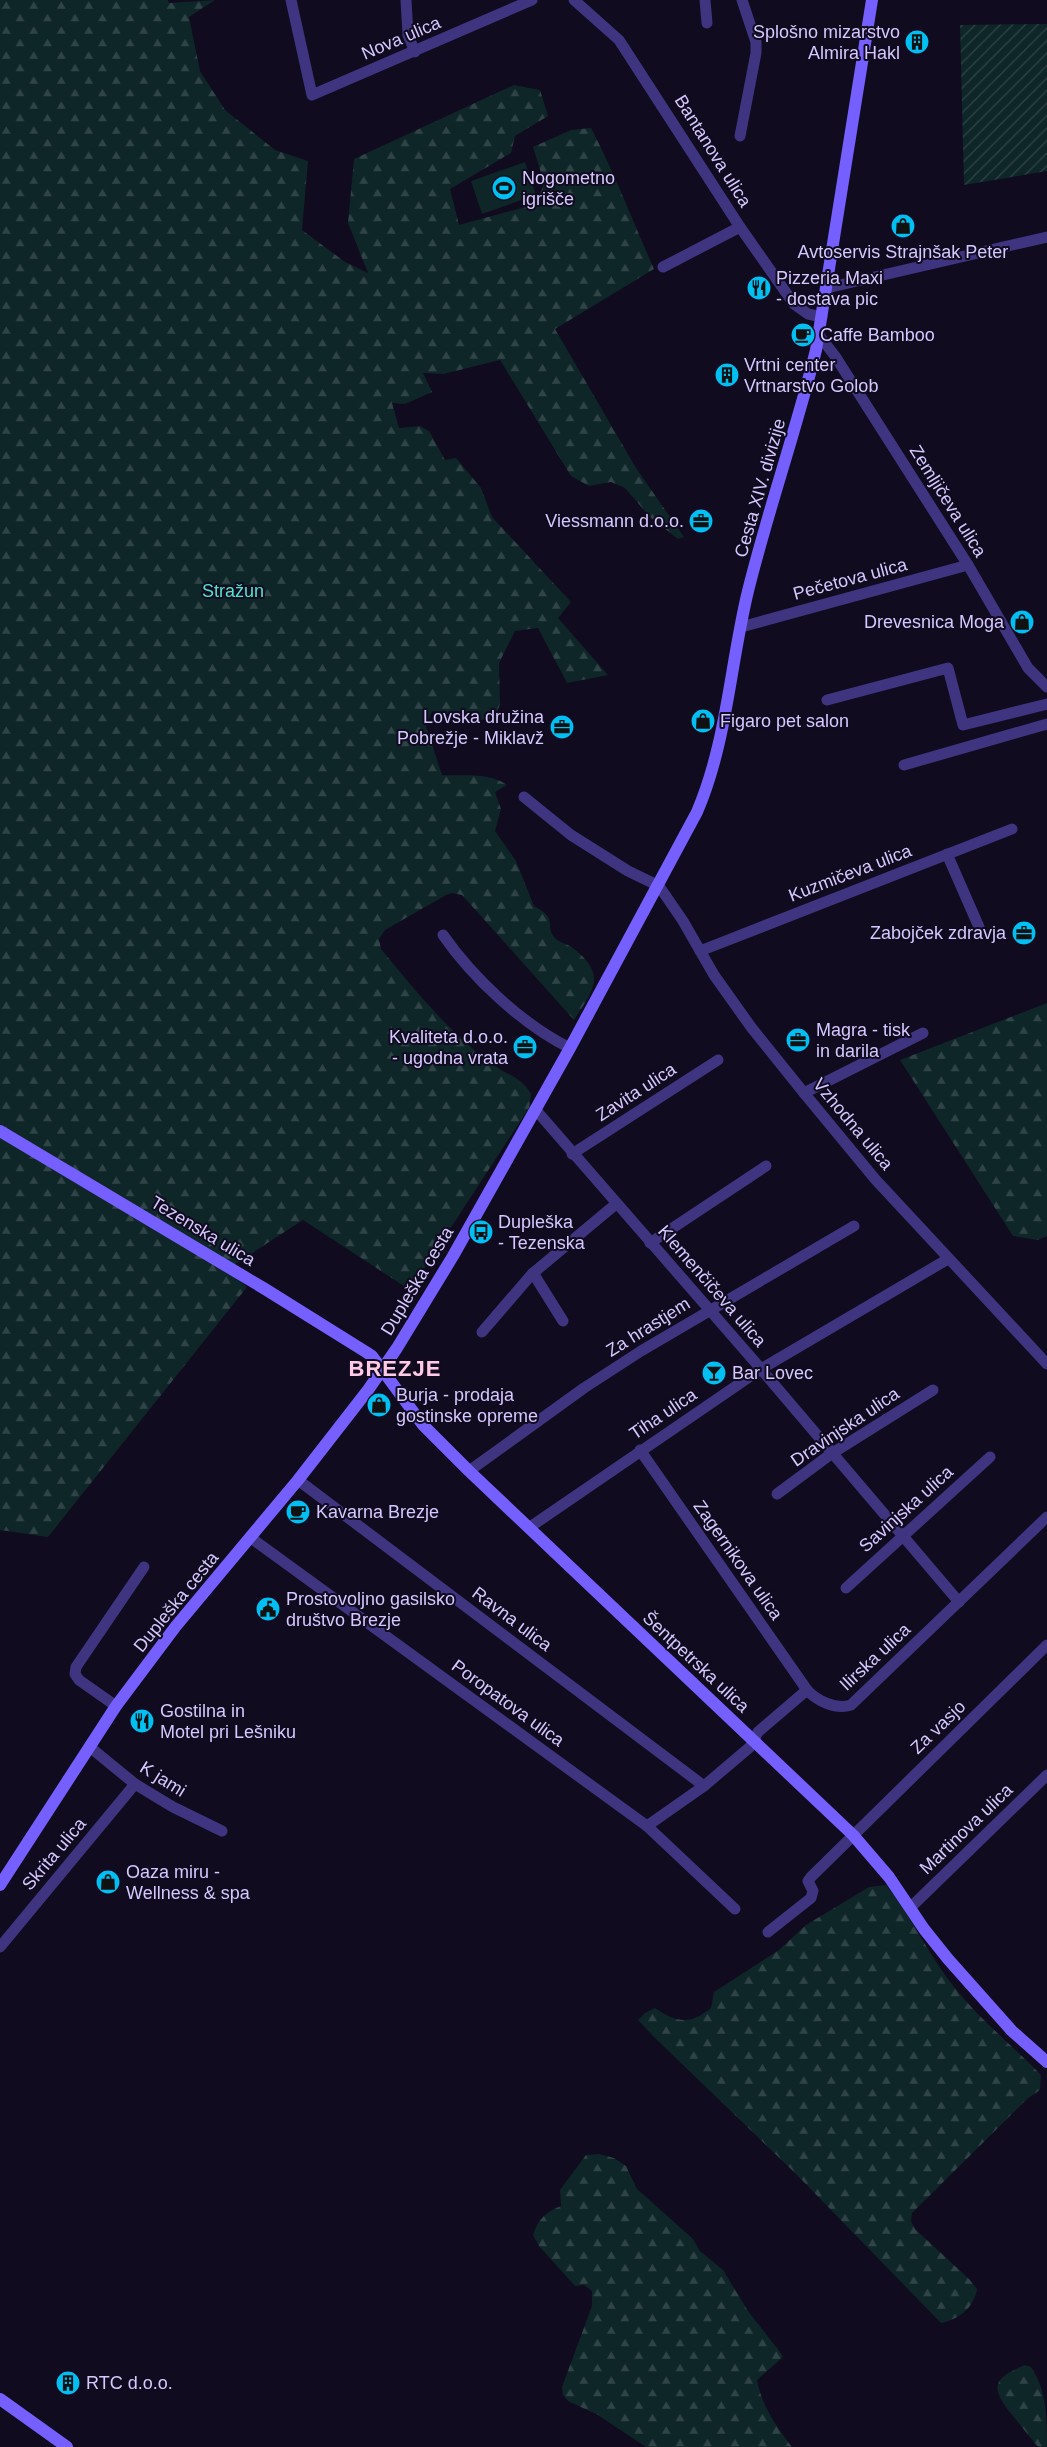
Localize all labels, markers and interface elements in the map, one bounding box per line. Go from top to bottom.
street label: Nova ulica [358,12,444,64]
place label: Splošno mizarstvo Almira Hakl [753,22,900,63]
building icon: Splošno mizarstvo Almira Hakl [904,29,930,55]
street label: Bantanova ulica [671,91,756,211]
place label: Nogometno igrišče [522,168,615,209]
sports icon: Nogometno igrišče [491,175,517,201]
shop icon: Avtoservis Strajnšak Peter [890,213,916,239]
place label: Avtoservis Strajnšak Peter [798,242,1008,262]
place label: Pizzeria Maxi - dostava pic [776,268,883,309]
restaurant icon: Pizzeria Maxi - dostava pic [746,275,772,301]
cafe icon: Caffe Bamboo [790,322,816,348]
place label: Caffe Bamboo [820,325,935,345]
place label: Vrtni center Vrtnarstvo Golob [744,355,878,396]
building icon: Vrtni center Vrtnarstvo Golob [714,362,740,388]
street label: Cesta XIV. divizije [731,416,789,560]
street label: Zemljičeva ulica [906,441,991,561]
office icon: Viessmann d.o.o. [688,508,714,534]
place label: Viessmann d.o.o. [545,511,684,531]
street label: Pečetova ulica [791,554,910,604]
park label: Stražun [202,581,264,601]
shop icon: Drevesnica Moga [1009,609,1035,635]
place label: Drevesnica Moga [864,612,1005,632]
place label: Lovska družina Pobrežje - Miklavž [397,707,545,748]
shop icon: Figaro pet salon [690,708,716,734]
place label: Figaro pet salon [720,711,849,731]
office icon: Lovska družina Pobrežje - Miklavž [549,714,575,740]
street label: Kuzmičeva ulica [786,840,915,906]
office icon: Zabojček zdravja [1011,920,1037,946]
place label: Zabojček zdravja [870,923,1007,943]
place label: Magra - tisk in darila [816,1020,911,1061]
place label: Kvaliteta d.o.o. - ugodna vrata [389,1027,509,1068]
office icon: Magra - tisk in darila [785,1027,811,1053]
office icon: Kvaliteta d.o.o. - ugodna vrata [512,1034,538,1060]
street label: Zavita ulica [592,1058,680,1125]
street label: Vzhodna ulica [809,1074,898,1174]
street label: Tezenska ulica [147,1192,260,1270]
place label: Dupleška - Tezenska [498,1212,586,1253]
bus stop icon: Dupleška - Tezenska [468,1219,494,1245]
street label: Klemenčičeva ulica [654,1221,771,1351]
street label: Dupleška cesta [377,1222,458,1339]
street label: Za hrastjem [602,1293,694,1361]
district label: BREZJE [349,1356,441,1381]
bar icon: Bar Lovec [701,1360,727,1386]
place label: Bar Lovec [732,1363,813,1383]
street label: Dravinjska ulica [787,1383,904,1471]
street label: Tiha ulica [626,1384,701,1444]
place label: Burja - prodaja gostinske opreme [396,1385,538,1426]
shop icon: Burja - prodaja gostinske opreme [366,1392,392,1418]
street label: Savinjska ulica [855,1461,958,1556]
street label: Zagernikova ulica [689,1496,787,1624]
cafe icon: Kavarna Brezje [285,1499,311,1525]
place label: Kavarna Brezje [316,1502,439,1522]
street label: Dupleška cesta [130,1547,223,1656]
street label: Ravna ulica [468,1583,556,1656]
place label: Prostovoljno gasilsko društvo Brezje [286,1589,455,1630]
public building icon: Prostovoljno gasilsko društvo Brezje [255,1596,281,1622]
street label: Šentpetrska ulica [639,1607,755,1717]
street label: Ilirska ulica [836,1619,915,1695]
street label: Poropatova ulica [448,1656,569,1751]
street label: Za vasjo [907,1696,969,1758]
place label: Gostilna in Motel pri Lešniku [160,1701,296,1742]
restaurant icon: Gostilna in Motel pri Lešniku [129,1708,155,1734]
street label: K jami [136,1757,190,1801]
street label: Martinova ulica [916,1779,1017,1878]
street label: Skrita ulica [18,1813,91,1894]
place label: Oaza miru - Wellness & spa [126,1862,251,1903]
shop icon: Oaza miru - Wellness & spa [95,1869,121,1895]
building icon: RTC d.o.o. [55,2370,81,2396]
place label: RTC d.o.o. [86,2373,173,2393]

